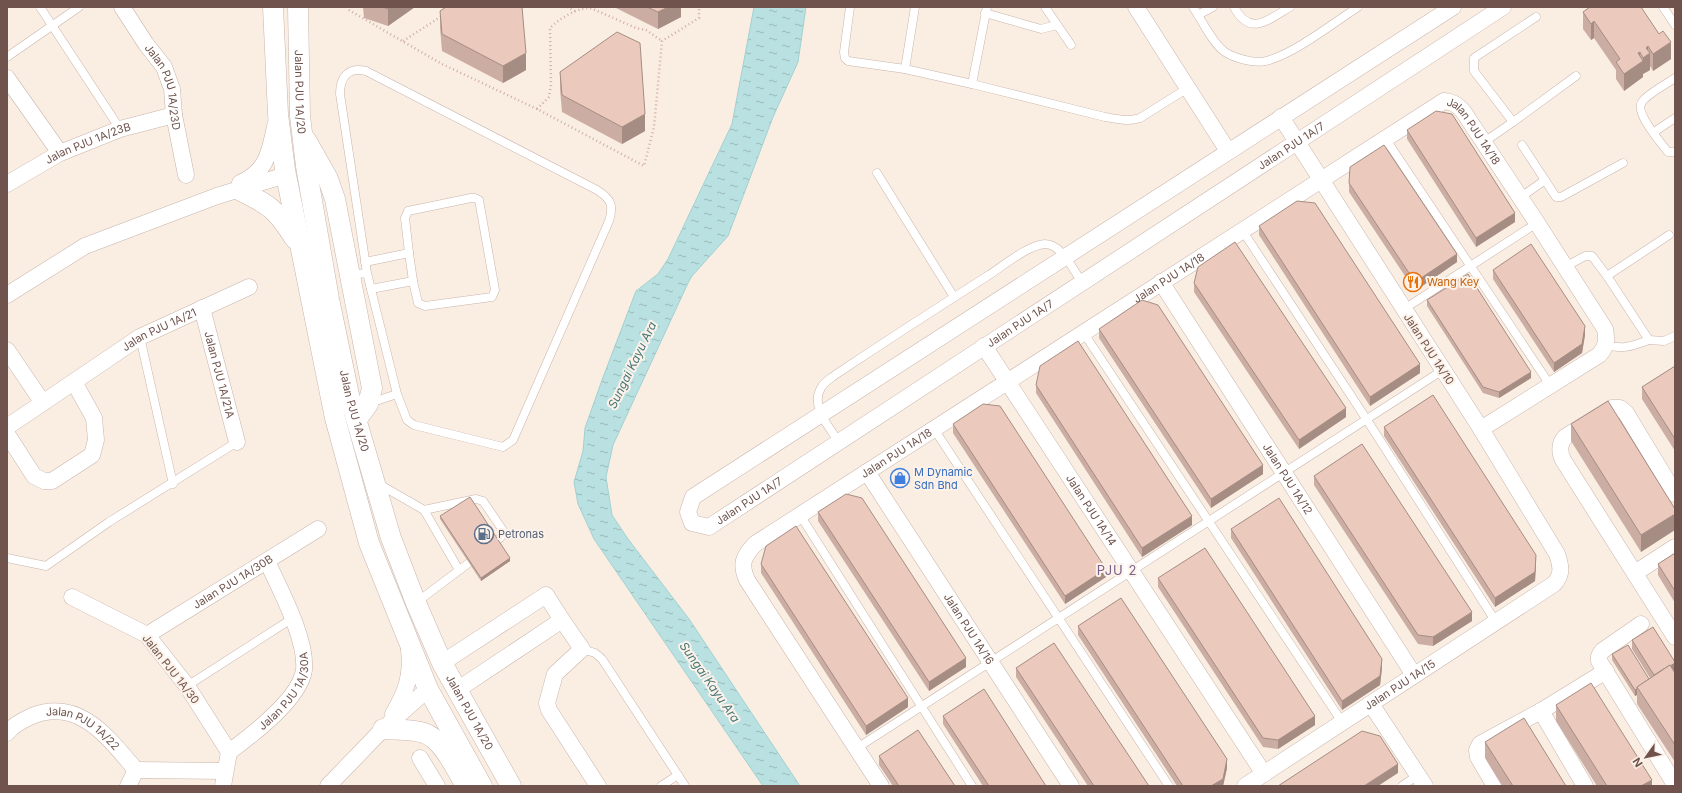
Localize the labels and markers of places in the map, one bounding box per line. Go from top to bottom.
restaurant icon: Wang Key [1402,271,1424,293]
place label: Wang Key [1427,275,1479,289]
place label: M Dynamic Sdn Bhd [914,465,972,492]
shop icon: M Dynamic Sdn Bhd [889,467,911,489]
fuel station icon: Petronas [473,523,495,545]
place label: Petronas [498,527,544,541]

